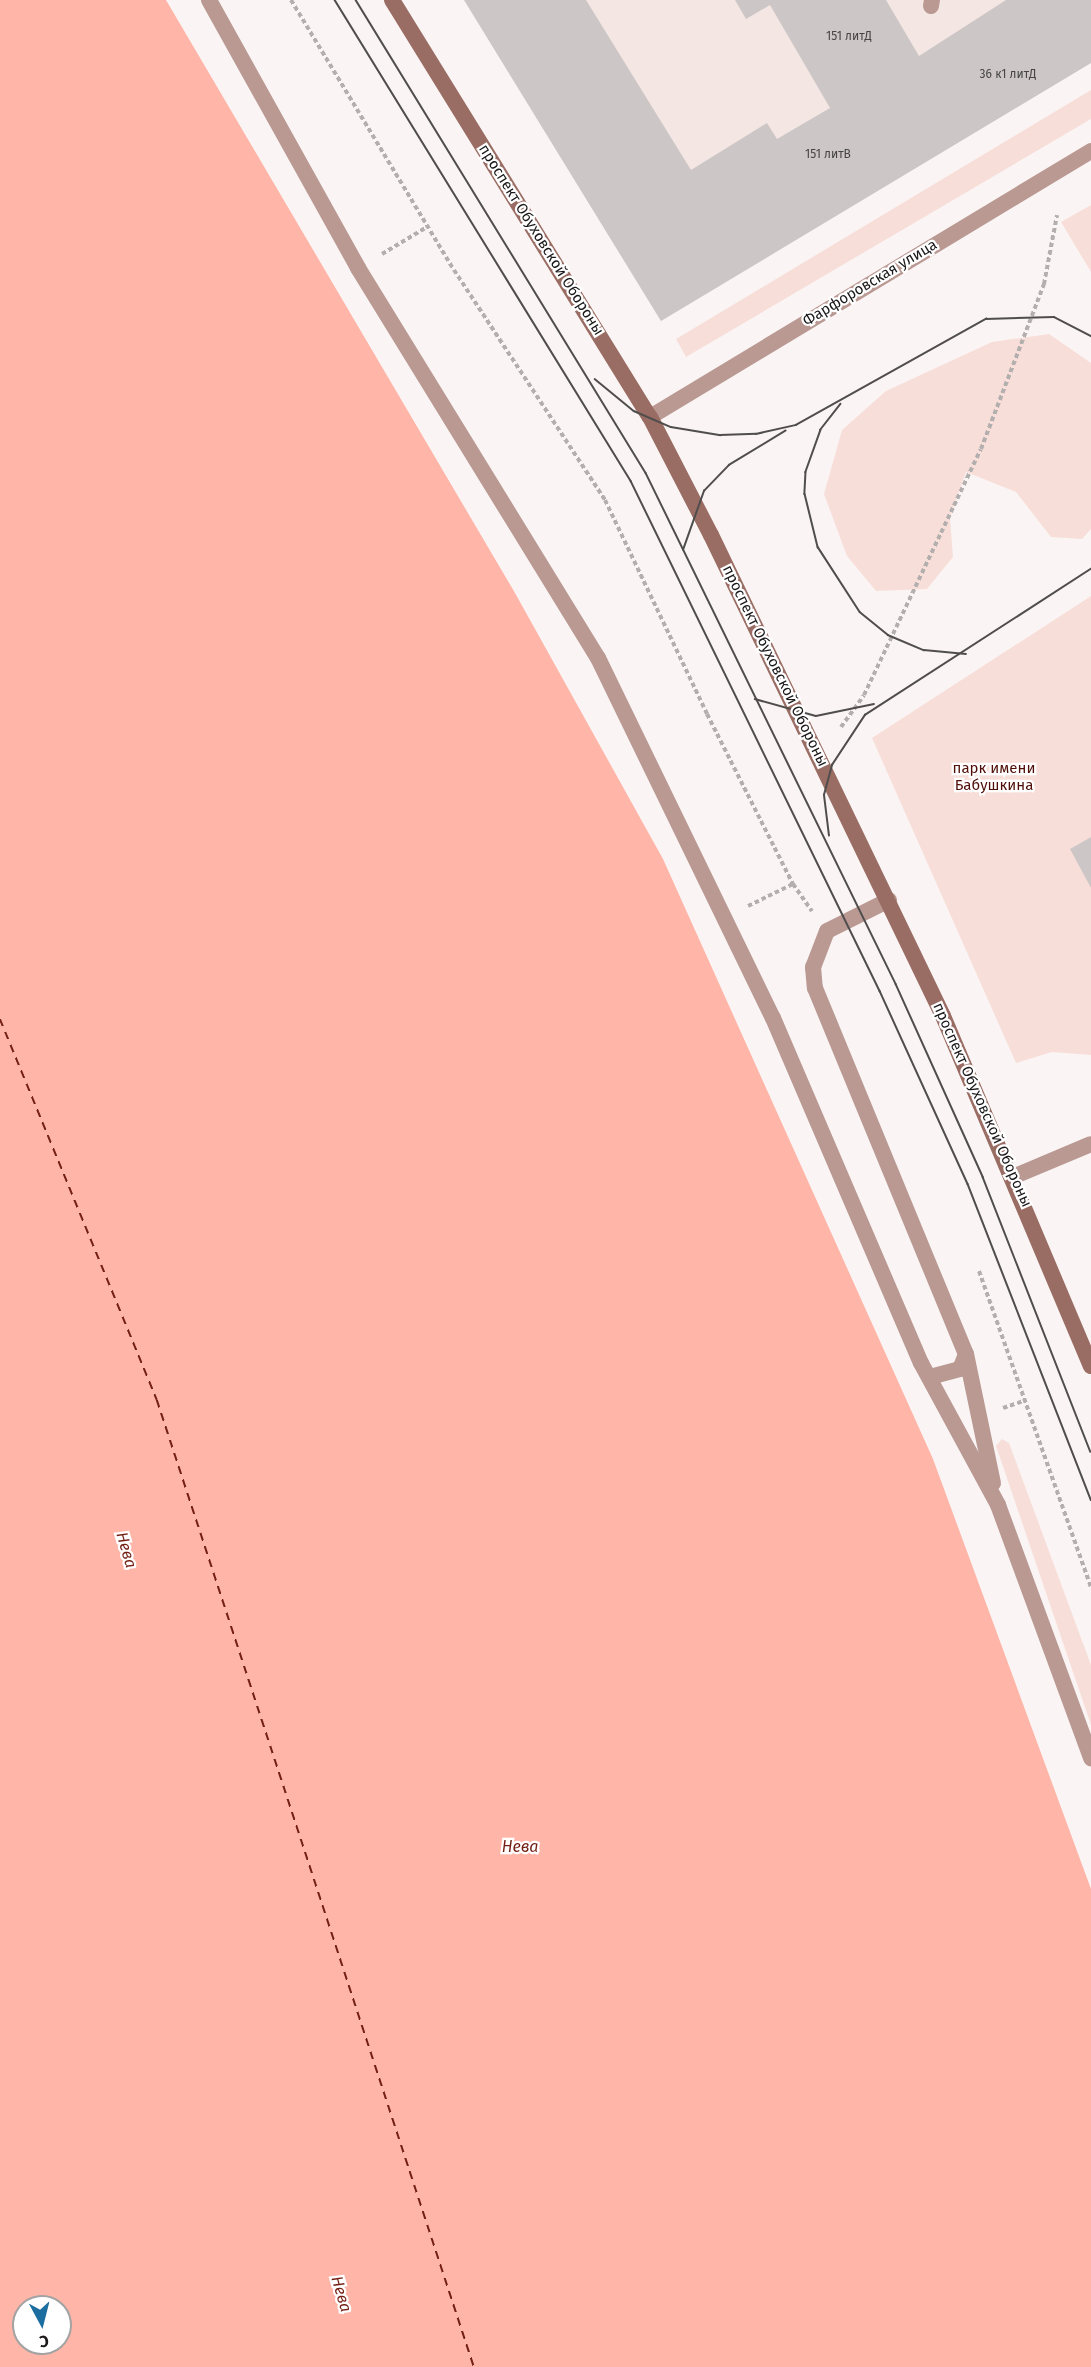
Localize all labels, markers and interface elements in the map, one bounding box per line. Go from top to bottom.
house number: 151 литД [826,30,872,44]
house number: 36 к1 литД [980,68,1036,82]
street label: проспект Обуховской Обороны [475,141,607,339]
house number: 151 литВ [805,148,851,162]
street label: Фарфоровская улица [800,236,940,330]
street label: проспект Обуховской Обороны [718,562,832,770]
park label: парк имени Бабушкина [953,759,1035,794]
street label: проспект Обуховской Обороны [929,1000,1035,1210]
water label: Нева [112,1530,140,1570]
water label: Нева [502,1837,538,1857]
water label: Нева [327,2274,355,2314]
north arrow [12,2295,72,2355]
text: С [38,2331,50,2351]

